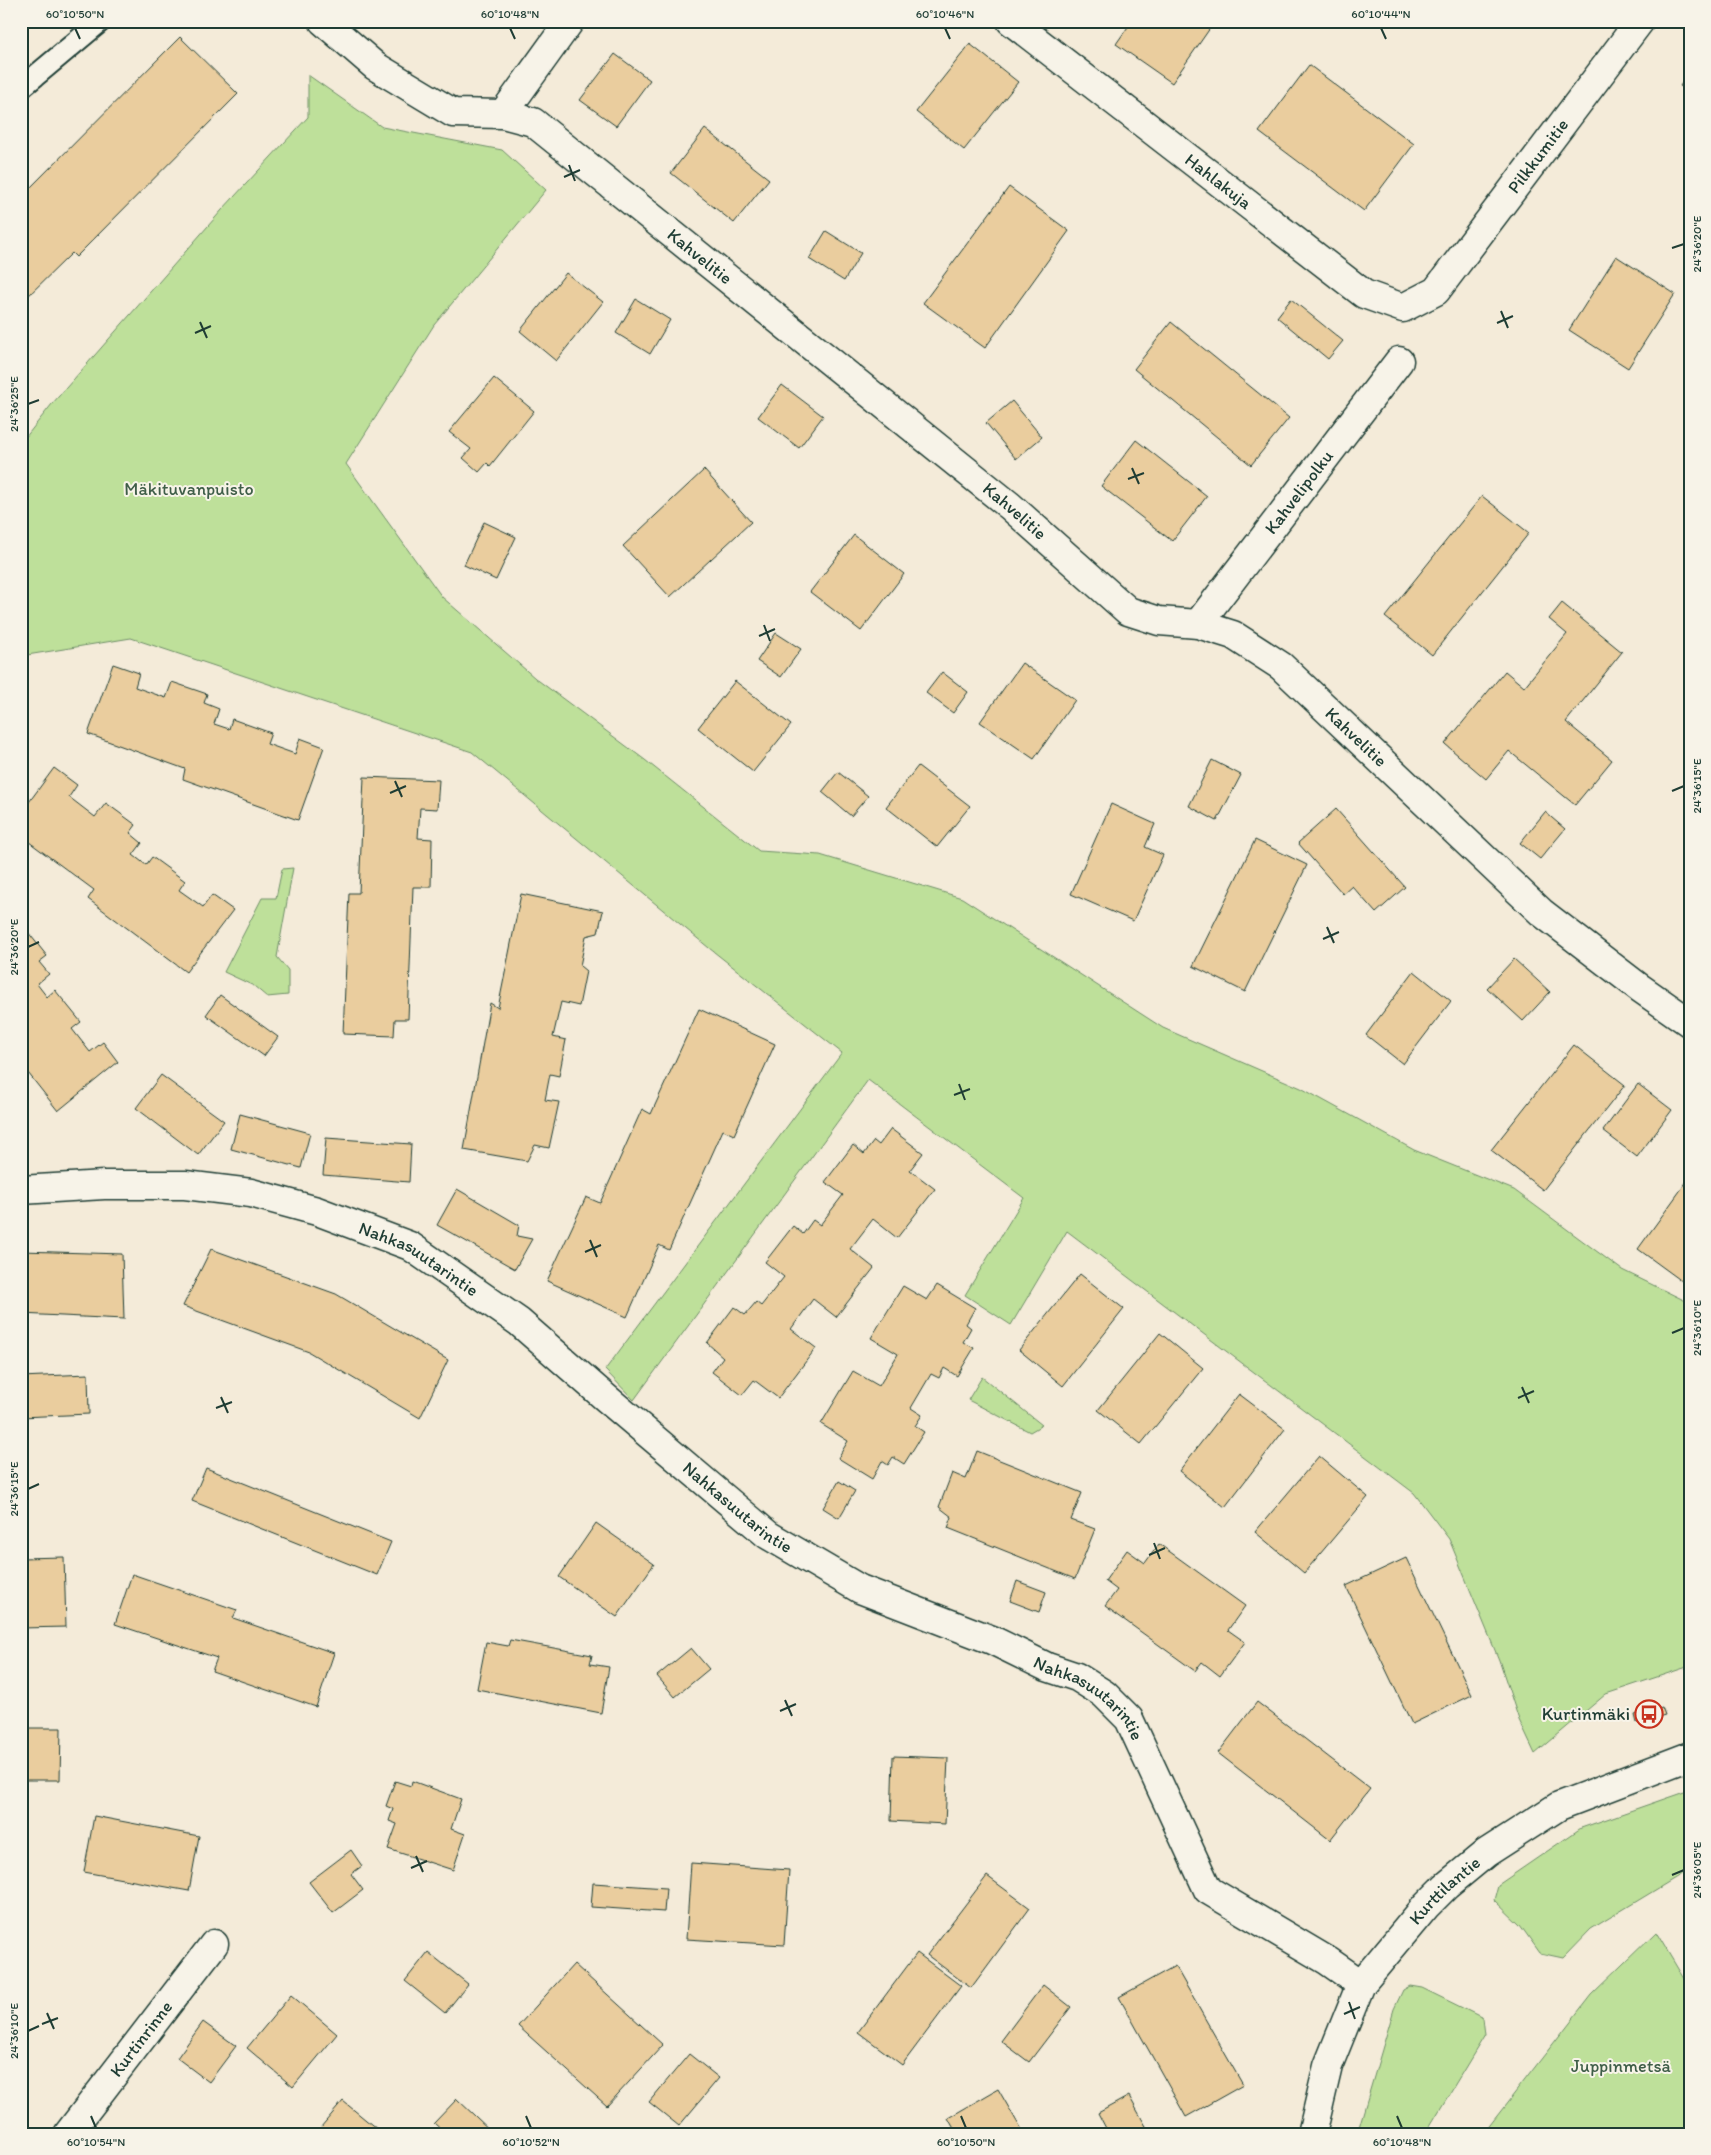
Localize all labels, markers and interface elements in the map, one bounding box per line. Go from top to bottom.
text: 60°10'50"N [46,7,104,21]
text: 60°10'48"N [481,7,539,21]
text: 60°10'46"N [916,7,974,21]
text: 60°10'44"N [1351,7,1411,21]
street label: Pilkkumitie [1503,114,1573,198]
street label: Hahlakuja [1180,149,1257,214]
text: 24°36'20"E [1690,215,1704,272]
street label: Kahvelitie [663,224,737,289]
text: 24°36'25"E [7,376,21,432]
street label: Kahvelipolku [1260,445,1338,539]
street label: Kahvelitie [978,477,1051,544]
park label: Mäkituvanpuisto [124,478,254,500]
street label: Kahvelitie [1320,702,1392,771]
text: 24°36'15"E [1690,758,1704,814]
text: 24°36'20"E [7,918,21,975]
street label: Nahkasuutarintie [356,1217,483,1301]
text: 24°36'10"E [1690,1300,1704,1356]
street label: Nahkasuutarintie [678,1457,796,1558]
text: 24°36'15"E [7,1461,21,1517]
street label: Nahkasuutarintie [1030,1651,1148,1744]
bus stop icon: Kurtinmäki [1634,1699,1664,1729]
place label: Kurtinmäki [1542,1703,1630,1725]
text: 24°36'05"E [1690,1841,1704,1898]
street label: Kurttilantie [1404,1851,1485,1929]
street label: Kurtinrinne [105,1996,177,2081]
text: 24°36'10"E [7,2003,21,2059]
park label: Juppinmetsä [1571,2055,1672,2077]
text: 60°10'54"N [67,2135,125,2149]
text: 60°10'52"N [502,2135,560,2149]
text: 60°10'50"N [937,2135,995,2149]
text: 60°10'48"N [1373,2135,1431,2149]

